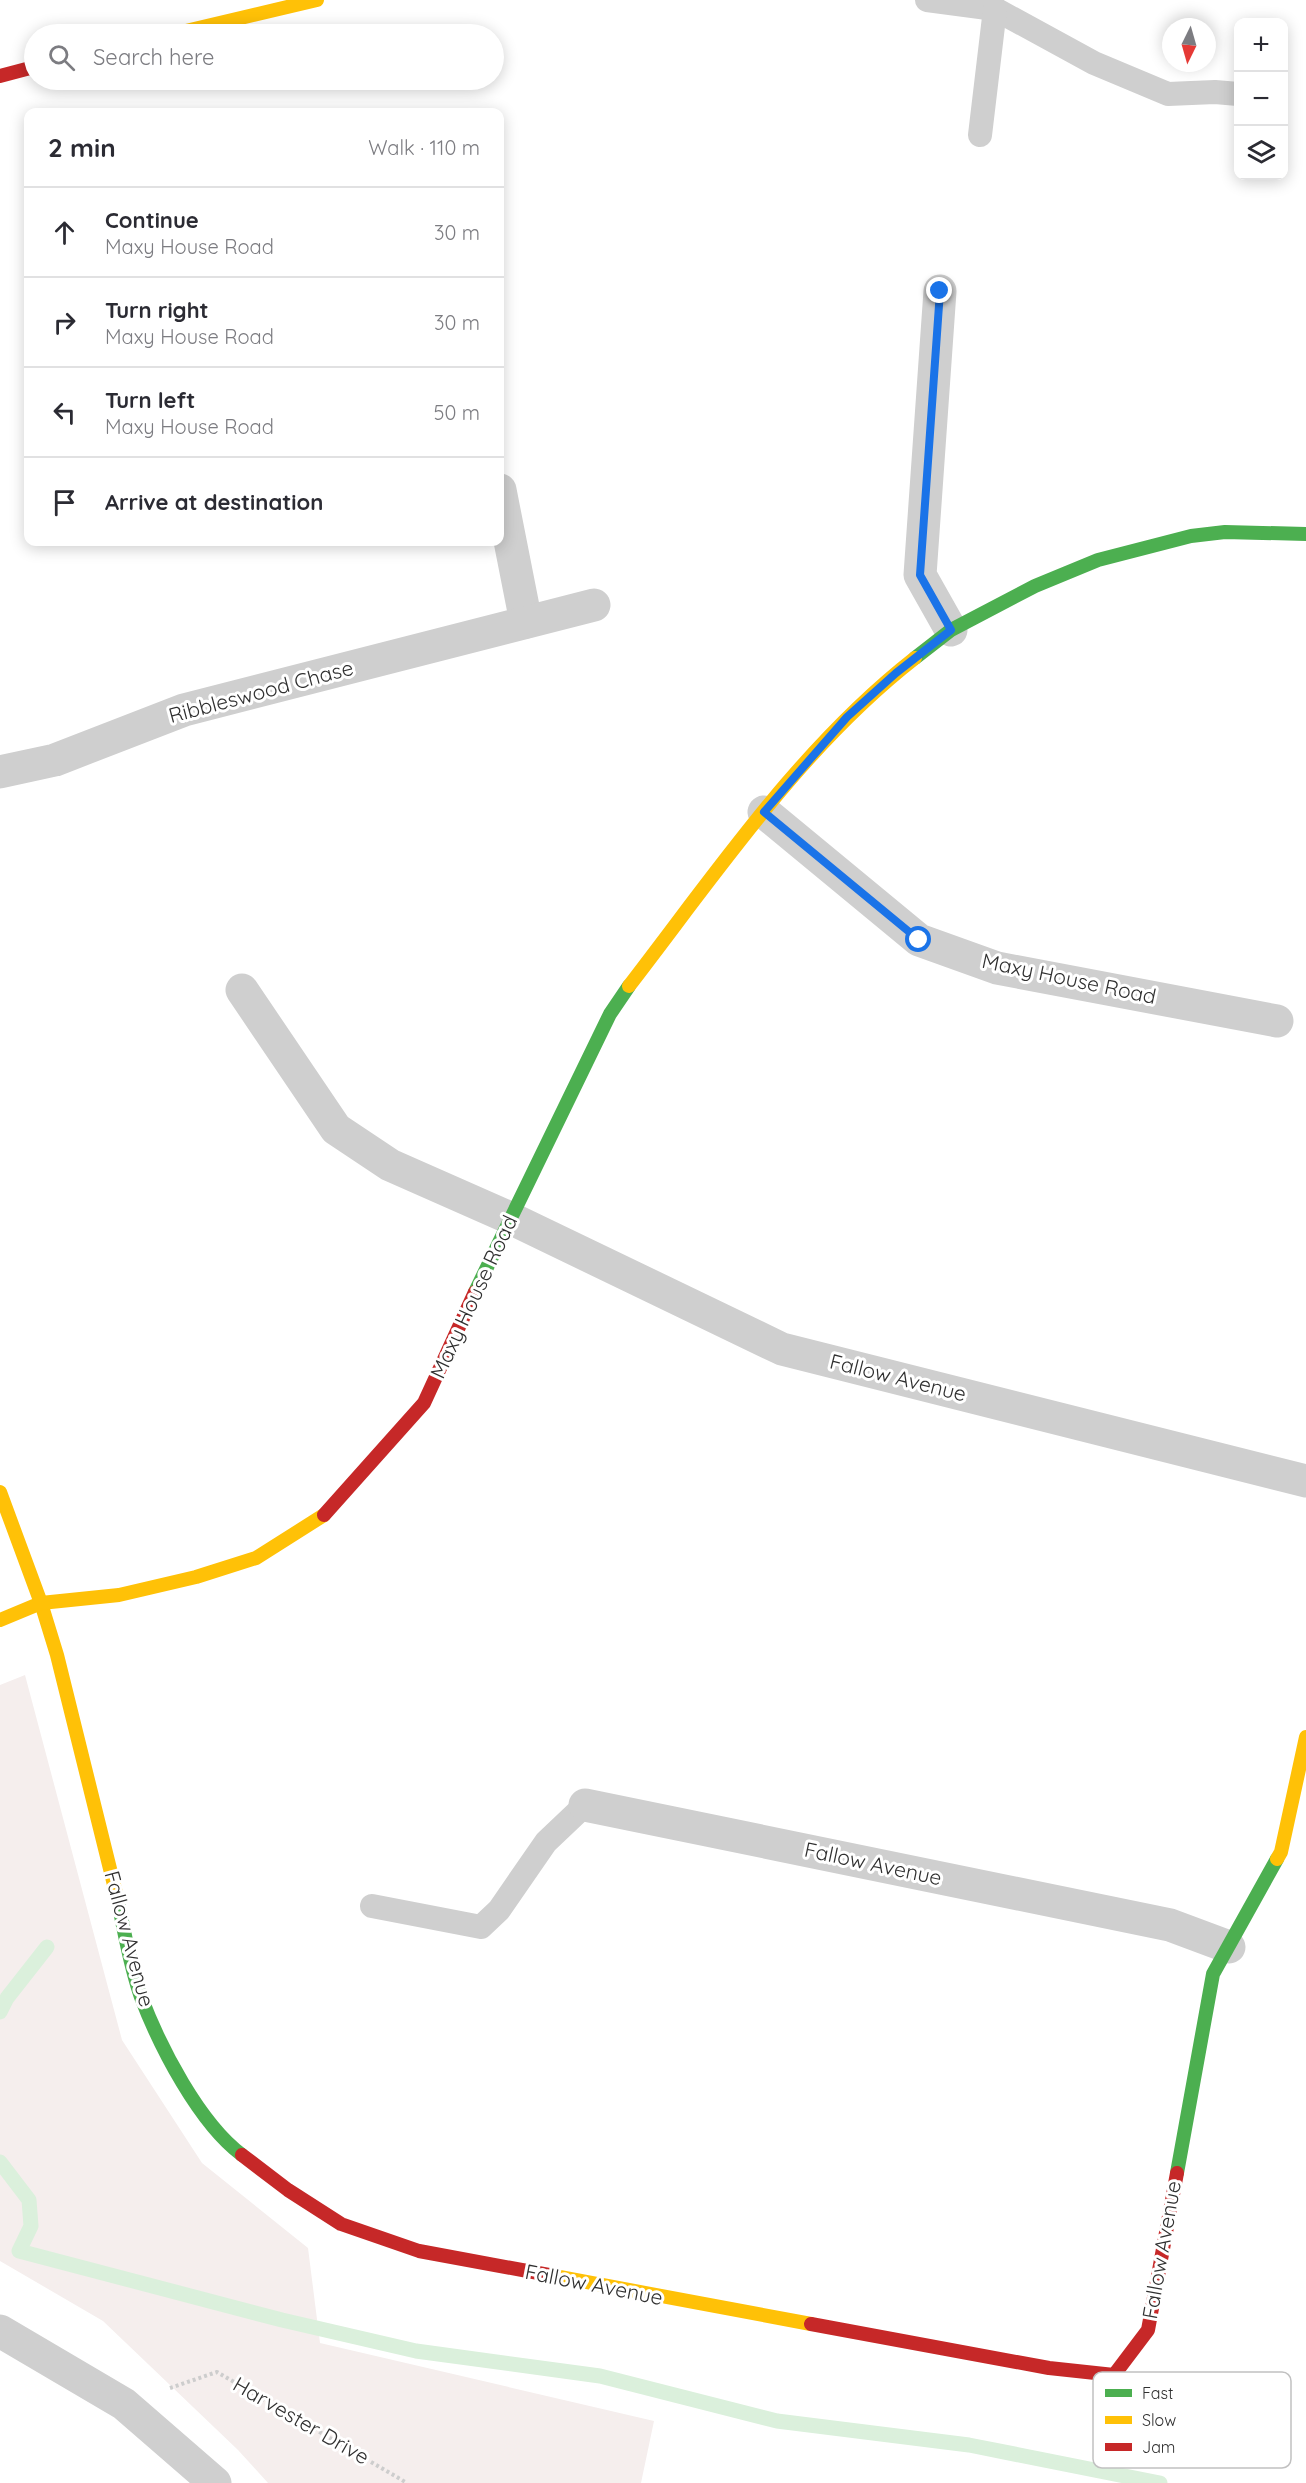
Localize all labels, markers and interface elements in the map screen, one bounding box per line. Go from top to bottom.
north arrow [1162,18,1216,72]
map controls [1234,18,1288,180]
button: + [1234,18,1288,72]
search box [24,24,504,90]
icon: search [45,41,78,74]
text: Search here [93,43,214,71]
button: − [1234,72,1288,126]
button: layers [1234,126,1288,180]
text: 2 min [48,131,116,164]
text: Walk · 110 m [368,135,480,160]
text: Continue [105,206,199,234]
icon: ahead [48,216,81,249]
text: 30 m [434,220,480,245]
text: Maxy House Road [105,234,274,259]
route end [926,277,952,303]
text: Turn right [105,296,209,324]
icon: right [48,306,81,339]
text: 30 m [434,310,480,335]
text: Maxy House Road [105,324,274,349]
text: Turn left [105,386,195,414]
icon: left [48,396,81,429]
text: 50 m [434,400,480,425]
text: Maxy House Road [105,414,274,439]
icon: arrive [48,486,81,519]
text: Arrive at destination [105,488,323,516]
street label: Ribbleswood Chase [166,654,356,728]
route start [905,926,931,952]
street label: Maxy House Road [980,947,1159,1009]
street label: Maxy House Road [424,1211,522,1382]
street label: Fallow Avenue [827,1348,969,1407]
street label: Fallow Avenue [802,1836,944,1890]
street label: Fallow Avenue [99,1868,161,2010]
street label: Fallow Avenue [1136,2179,1186,2321]
street label: Fallow Avenue [523,2258,665,2310]
street label: Harvester Drive [229,2371,374,2470]
legend [1093,2372,1291,2468]
text: Fast [1142,2383,1173,2403]
text: Slow [1142,2410,1176,2430]
text: Jam [1142,2437,1175,2457]

